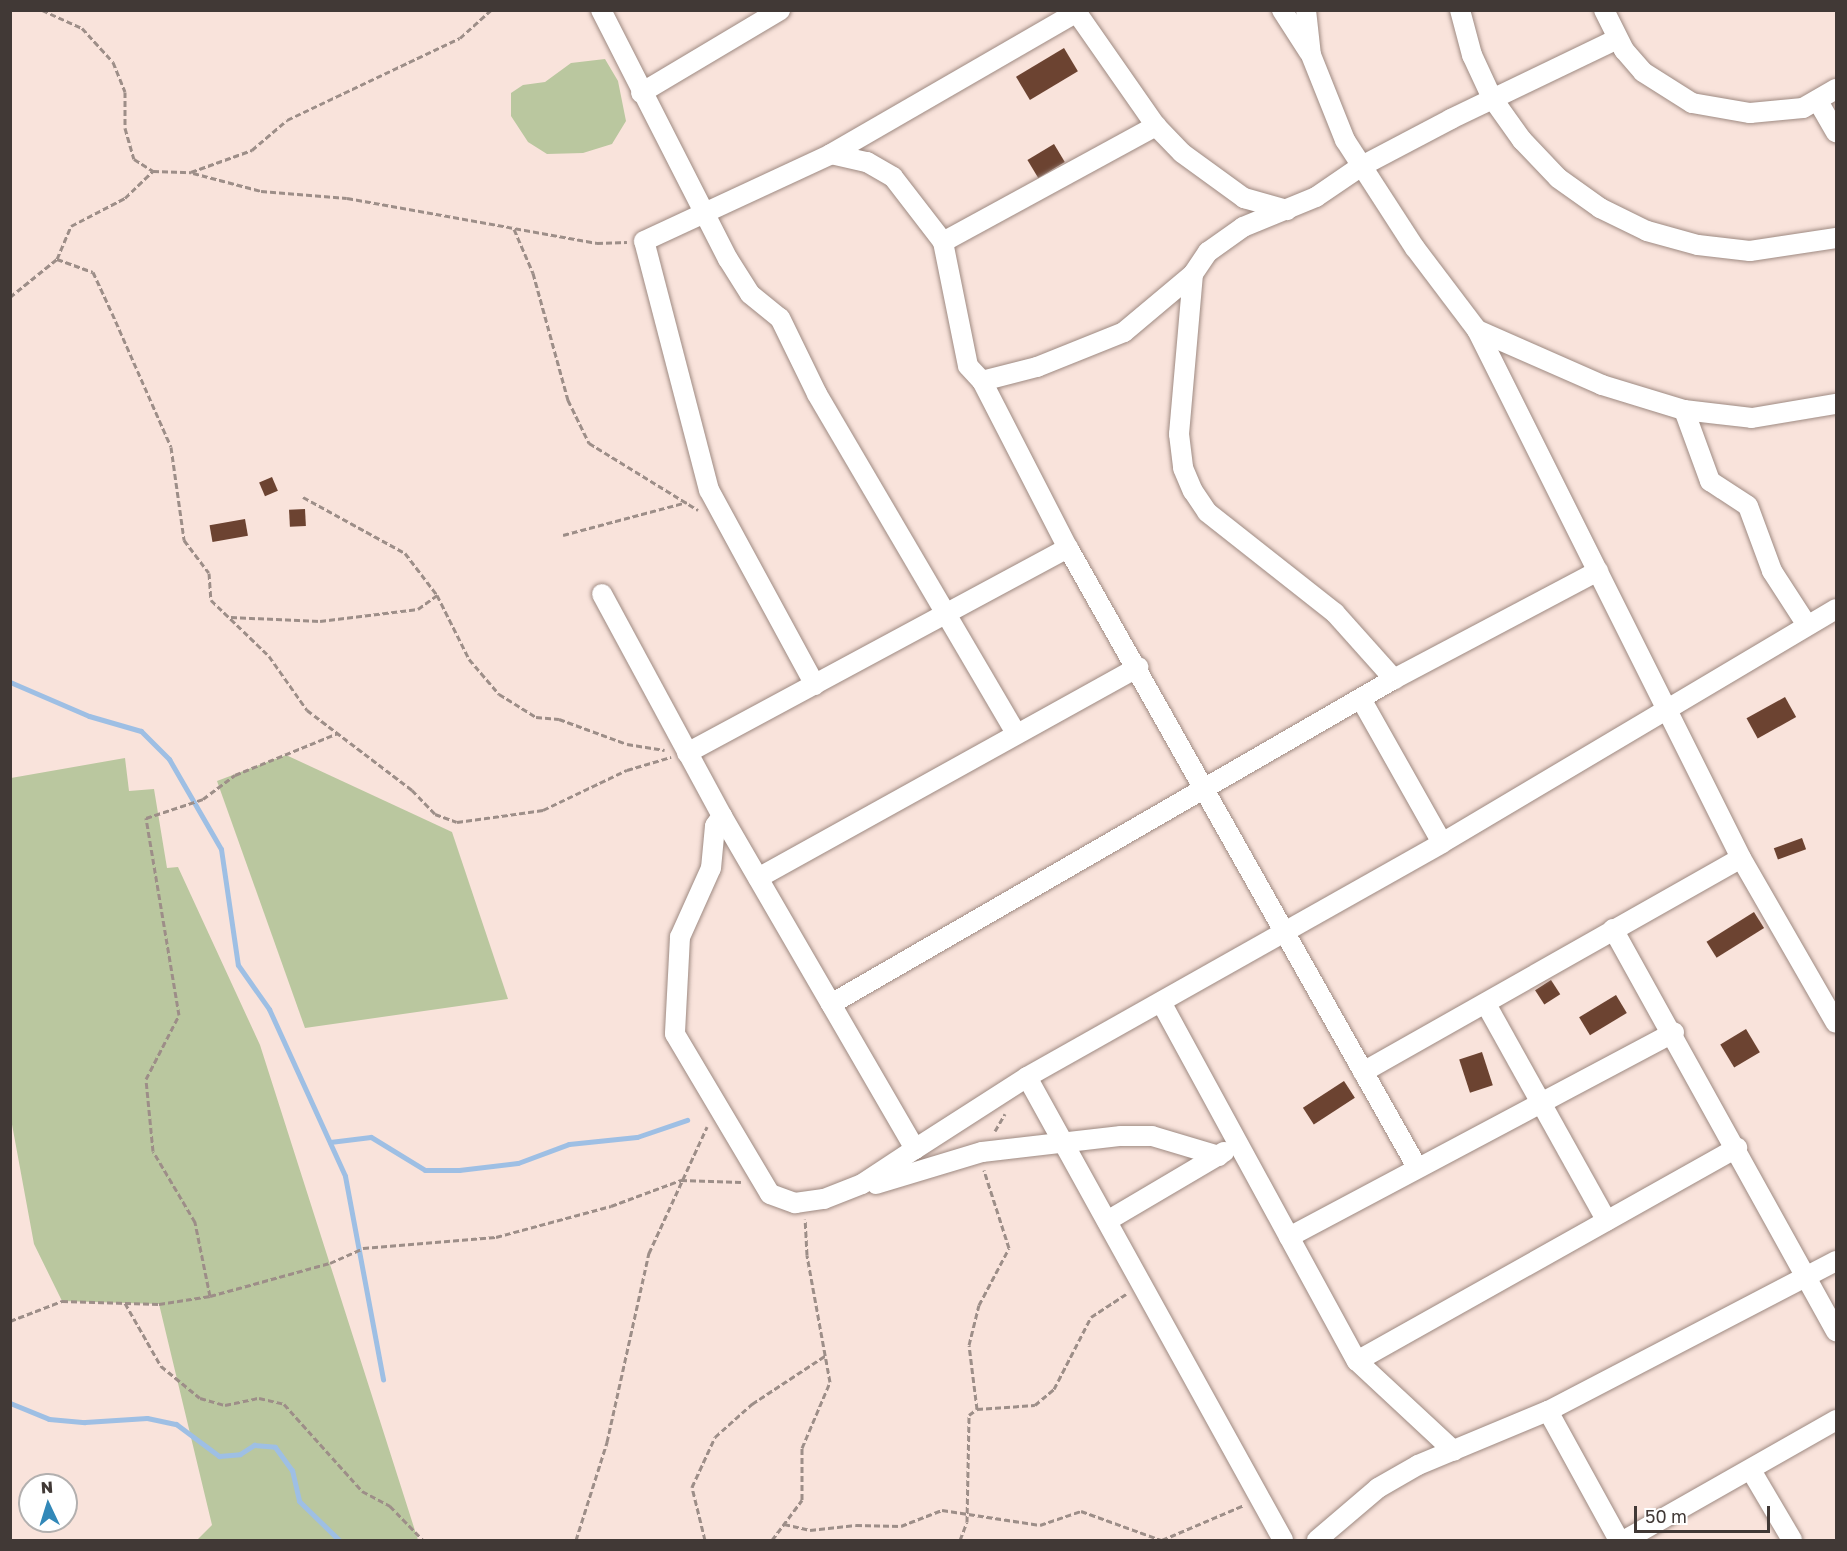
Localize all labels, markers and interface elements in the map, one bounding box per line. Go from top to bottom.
north arrow [18,1473,78,1533]
text: N [40,1477,54,1497]
scale bar [1637,1494,1774,1532]
text: 50 m [1645,1505,1687,1527]

